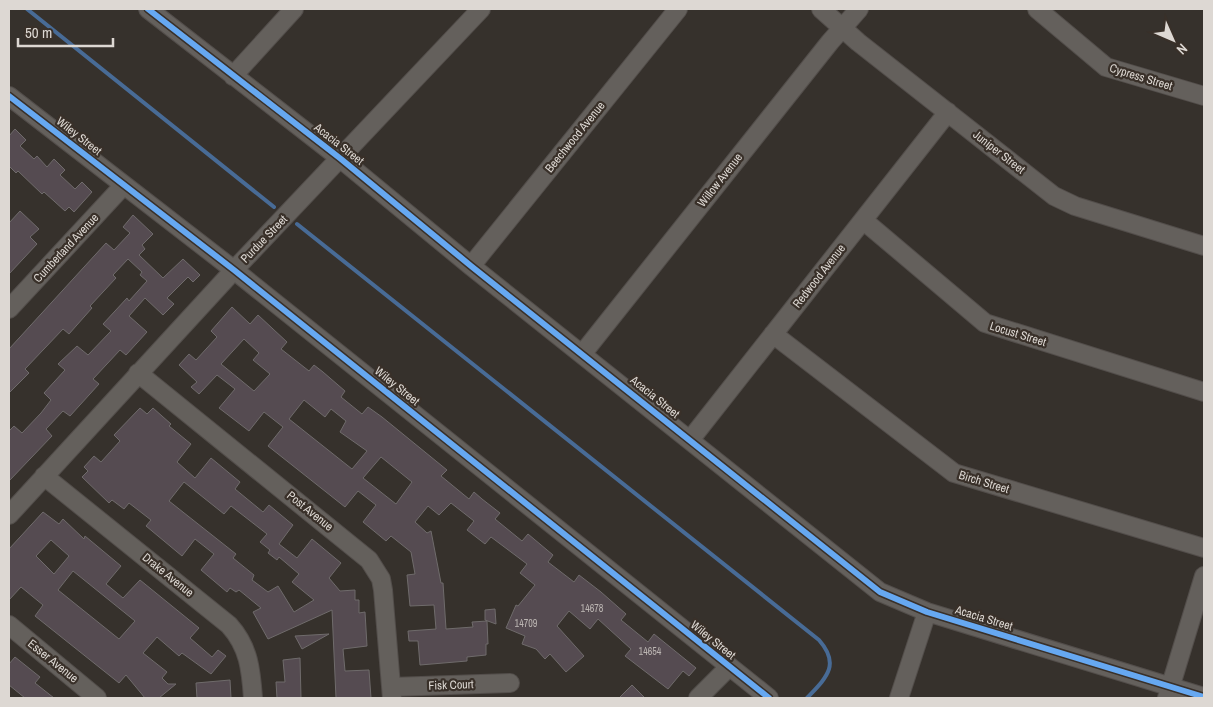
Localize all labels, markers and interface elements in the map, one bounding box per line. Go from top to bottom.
scale bar [18,15,112,47]
north arrow [1148,15,1198,65]
text: 50 m [25,22,52,43]
text: N [1173,40,1191,58]
street label: Cypress Street [1108,60,1175,94]
street label: Beechwood Avenue [541,98,609,176]
street label: Wiley Street [53,113,105,159]
street label: Acacia Street [310,119,367,169]
street label: Juniper Street [970,127,1028,177]
street label: Willow Avenue [694,150,746,210]
street label: Cumberland Avenue [30,210,102,286]
street label: Purdue Street [237,211,291,266]
street label: Redwood Avenue [789,241,849,311]
street label: Locust Street [988,318,1048,350]
street label: Wiley Street [371,363,423,409]
street label: Acacia Street [626,372,683,422]
street label: Birch Street [957,467,1011,497]
street label: Post Avenue [284,487,336,535]
street label: Drake Avenue [139,549,197,601]
street label: Acacia Street [952,601,1015,634]
house number: 14678 [581,602,604,615]
house number: 14709 [515,617,538,630]
street label: Wiley Street [687,617,739,663]
street label: Esser Avenue [24,636,82,686]
house number: 14654 [639,645,662,658]
street label: Fisk Court [428,676,474,694]

